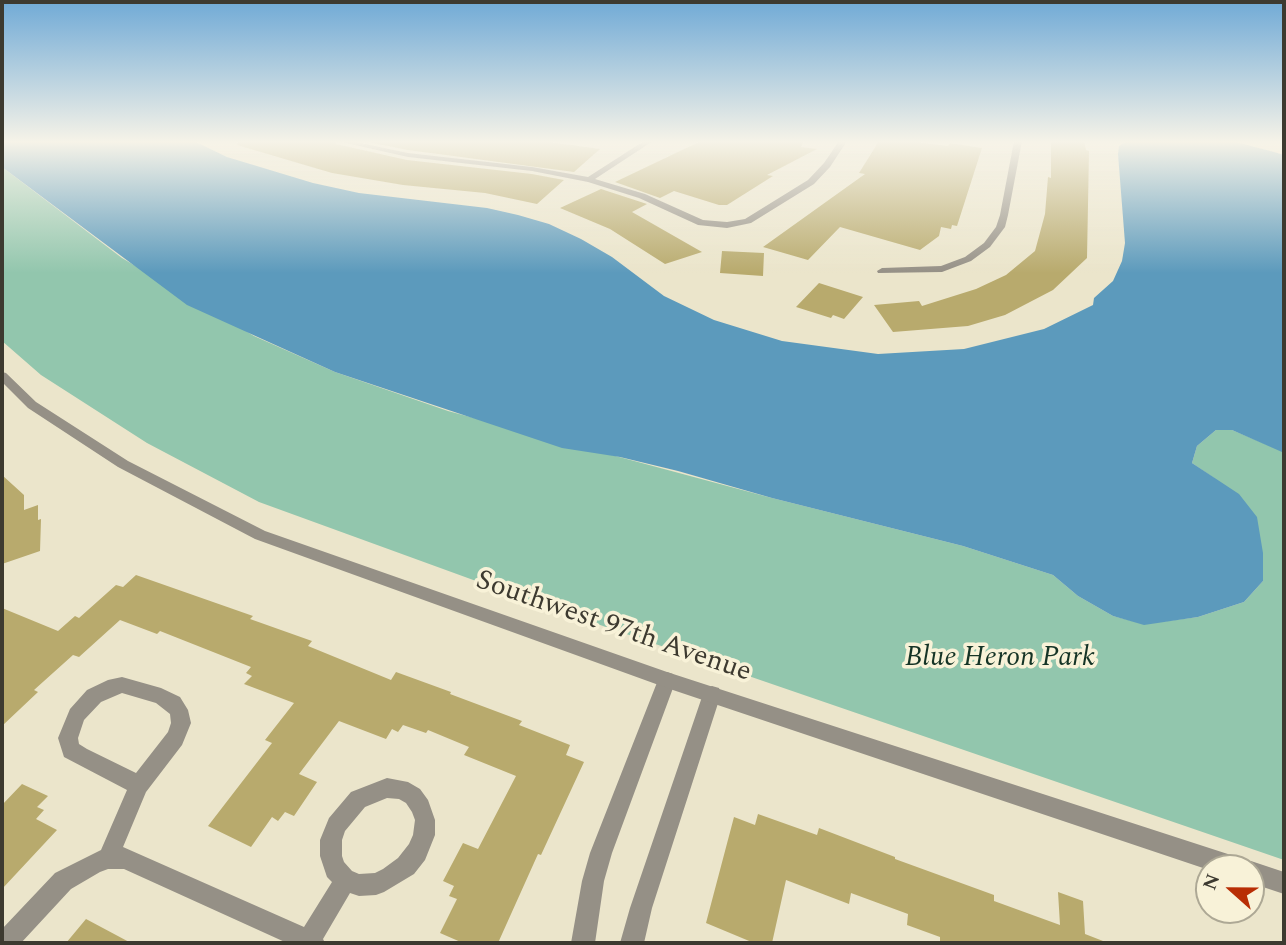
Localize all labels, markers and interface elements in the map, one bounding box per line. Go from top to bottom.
street label: Southwest 97th Avenue [471,565,755,691]
park label: Blue Heron Park [905,643,1095,677]
north arrow [1195,854,1265,924]
text: N [1195,870,1228,894]

